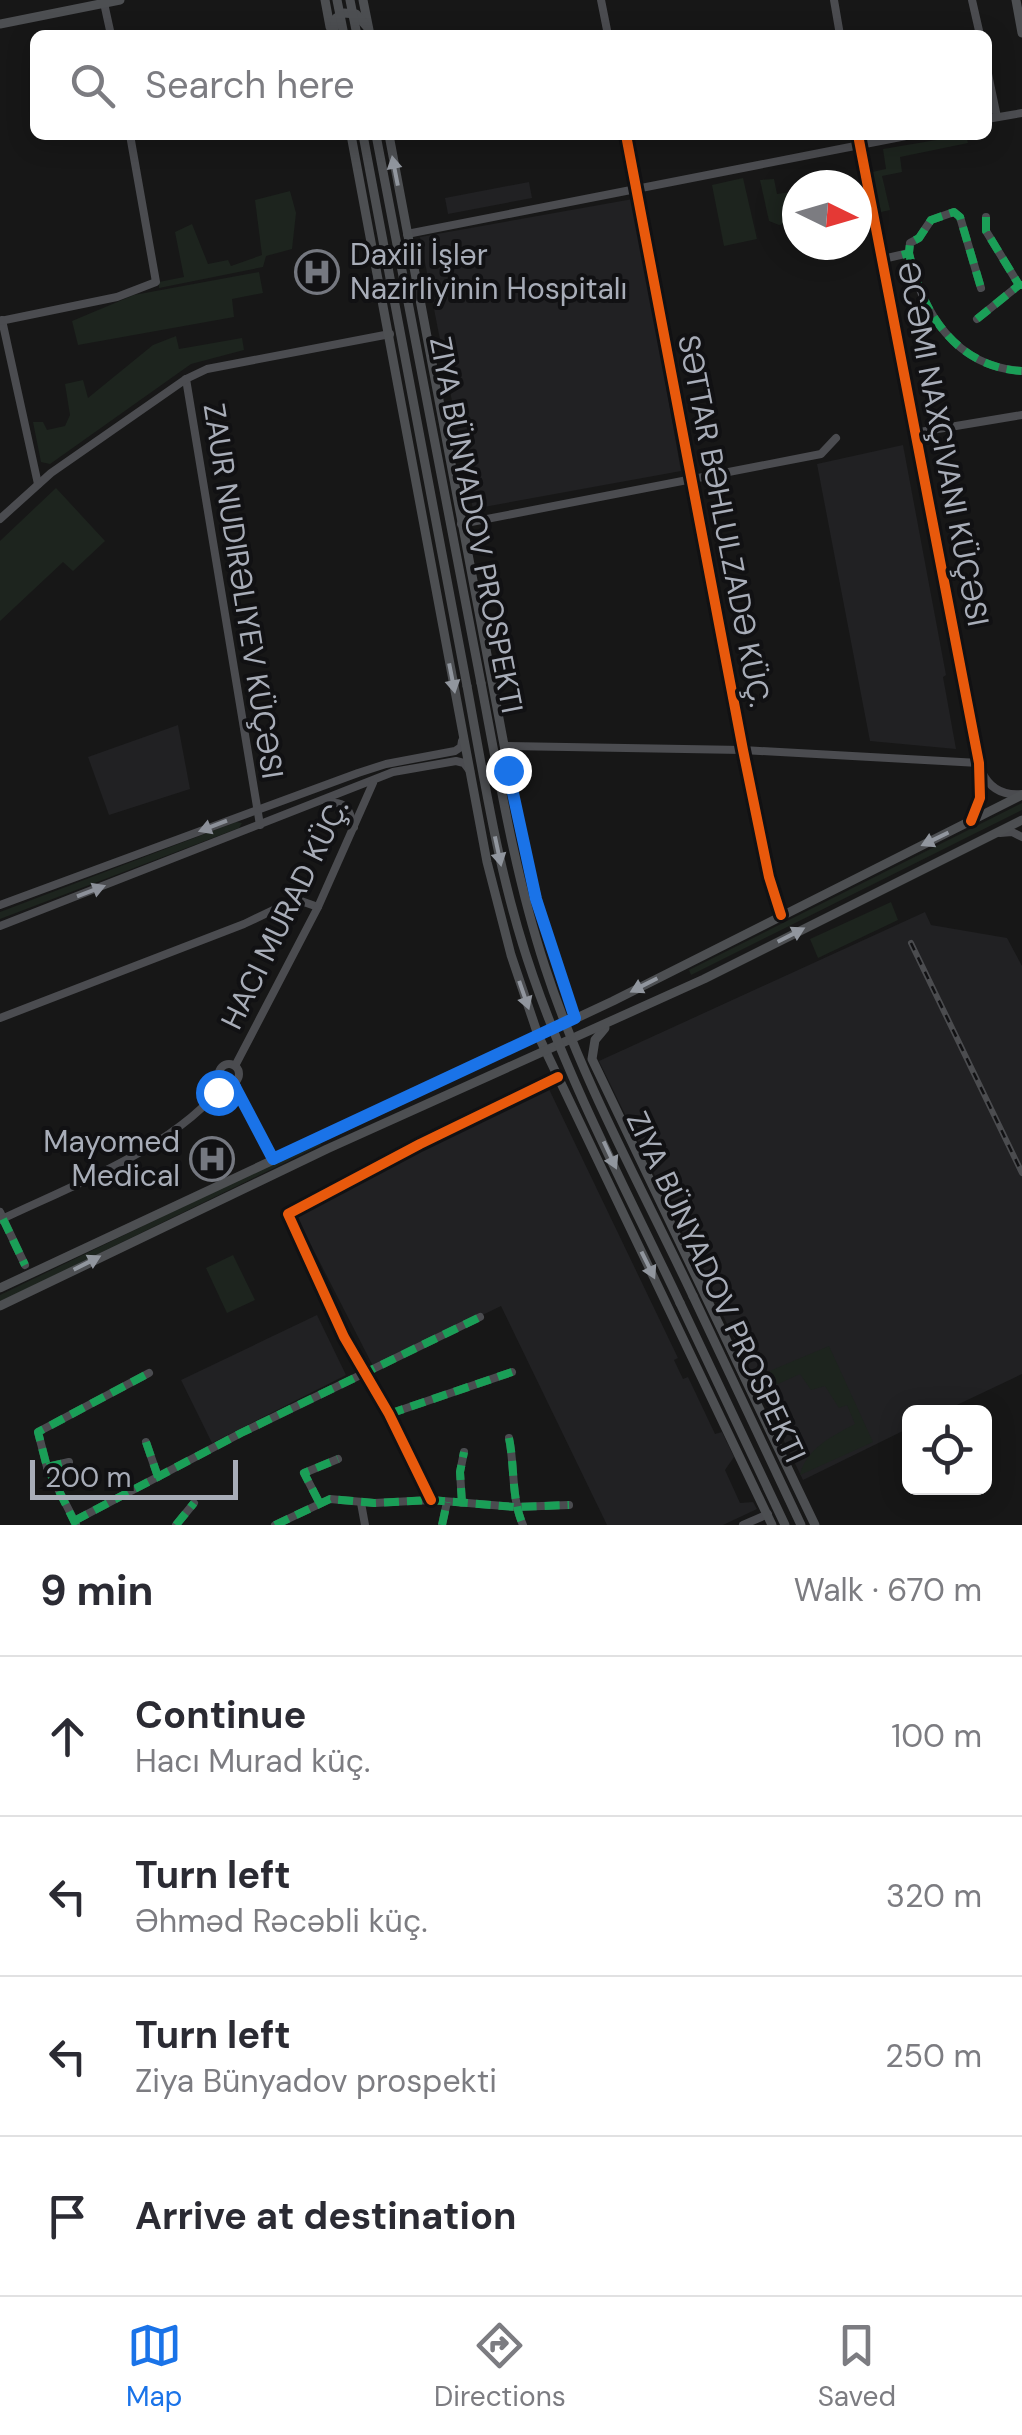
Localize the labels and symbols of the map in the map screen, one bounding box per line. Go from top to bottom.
one-way arrow [387,155,403,186]
north arrow [782,170,872,260]
place label: Daxili İşlər Nazirliyinin Hospitalı [350,235,627,308]
hospital icon: Daxili İşlər Nazirliyinin Hospitalı [294,249,340,295]
street label: ƏCƏMI NAXÇIVANI KÜÇƏSI [889,258,998,629]
street label: SƏTTAR BƏHLULZADƏ KÜÇ. [669,331,780,710]
street label: ZIYA BÜNYADOV PROSPEKTI [421,333,532,716]
street label: ZAUR NUDIRƏLIYEV KÜÇƏSI [195,400,292,781]
one-way arrow [445,663,460,694]
route end [486,748,532,794]
street label: HACI MURAD KÜÇ. [212,792,357,1035]
one-way arrow [197,819,227,834]
one-way arrow [920,830,949,847]
one-way arrow [491,836,507,867]
one-way arrow [77,883,107,898]
one-way arrow [776,927,805,944]
one-way arrow [630,976,659,993]
one-way arrow [517,980,532,1010]
route start [196,1070,242,1116]
street label: ZIYA BÜNYADOV PROSPEKTI [618,1105,815,1468]
place label: Mayomed Medical [43,1122,180,1195]
hospital icon: Mayomed Medical [189,1136,235,1182]
one-way arrow [601,1141,618,1170]
one-way arrow [640,1250,657,1279]
one-way arrow [73,1255,102,1272]
scale bar [30,1455,238,1500]

